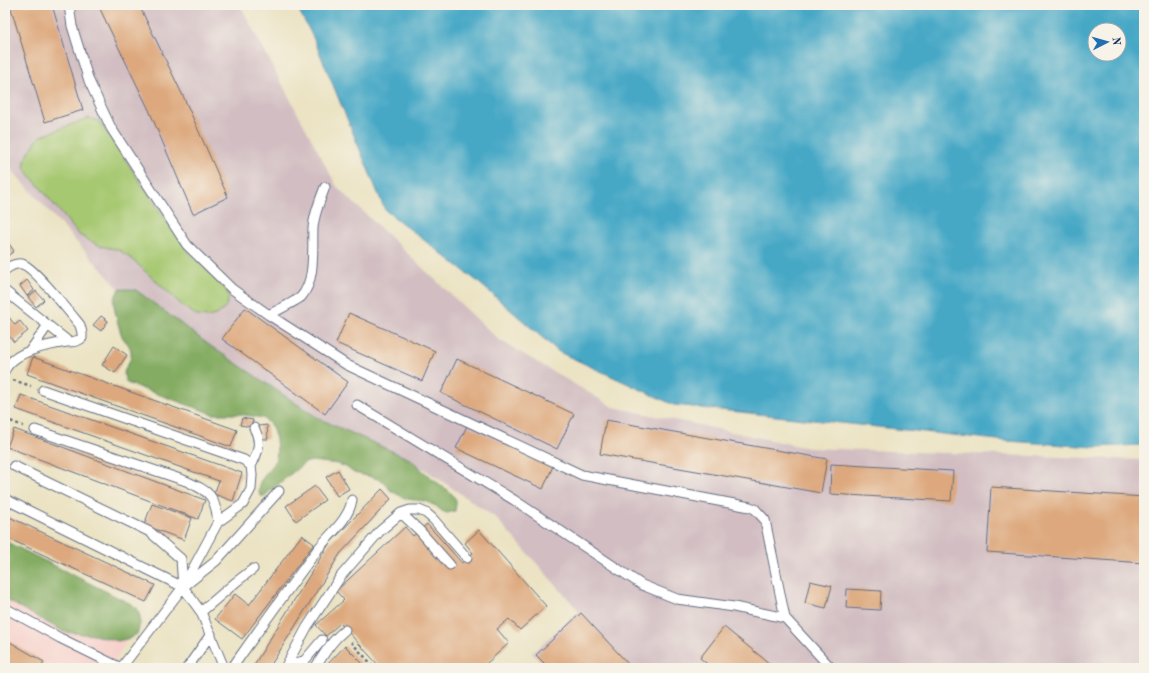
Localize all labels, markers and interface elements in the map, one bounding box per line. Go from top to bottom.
north arrow [1087,22,1127,62]
text: N [1110,36,1121,46]

